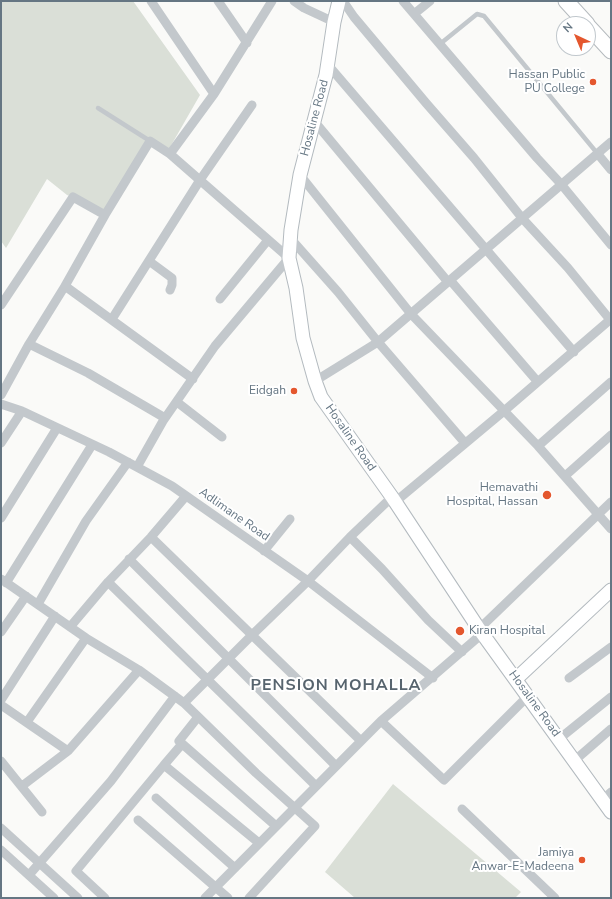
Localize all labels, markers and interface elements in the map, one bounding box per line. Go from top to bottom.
north arrow [556,16,596,56]
text: N [560,19,576,36]
place label: Hassan Public PU College [509,68,585,96]
marker: Hassan Public PU College [588,77,598,87]
street label: Hosaline Road [298,78,332,158]
place label: Eidgah [249,384,286,398]
marker: Eidgah [289,386,299,396]
street label: Hosaline Road [322,402,378,474]
place label: Hemavathi Hospital, Hassan [446,481,538,509]
street label: Adlimane Road [196,485,272,545]
marker: Hemavathi Hospital, Hassan [541,489,553,501]
place label: Kiran Hospital [469,624,545,638]
marker: Kiran Hospital [454,625,466,637]
street label: Hosaline Road [505,668,563,740]
district label: PENSION MOHALLA [251,676,421,696]
place label: Jamiya Anwar-E-Madeena [471,846,574,874]
marker: Jamiya Anwar-E-Madeena [577,855,587,865]

